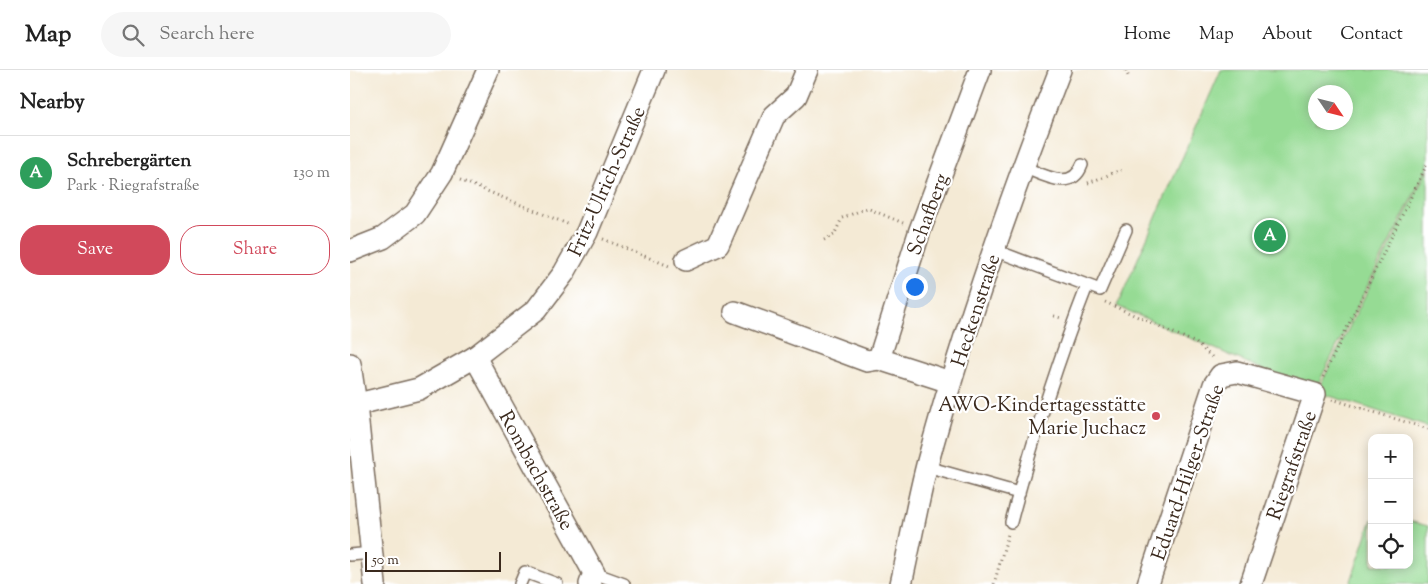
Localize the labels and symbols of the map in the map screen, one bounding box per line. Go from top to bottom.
north arrow [1308,85,1353,130]
street label: Fritz-Ulrich-Straße [562,102,654,262]
street label: Schafberg [901,170,958,260]
pin: A [1254,217,1286,255]
street label: Heckenstraße [946,251,1009,371]
your location [902,274,928,300]
street label: Eduard-Hilger-Straße [1146,381,1233,565]
place label: AWO-Kindertagesstätte Marie Juchacz [938,392,1146,444]
street label: Rombachstraße [490,406,580,536]
street label: Riegrafstraße [1261,407,1326,524]
marker: AWO-Kindertagesstätte Marie Juchacz [1150,410,1162,422]
scale bar [365,549,501,572]

